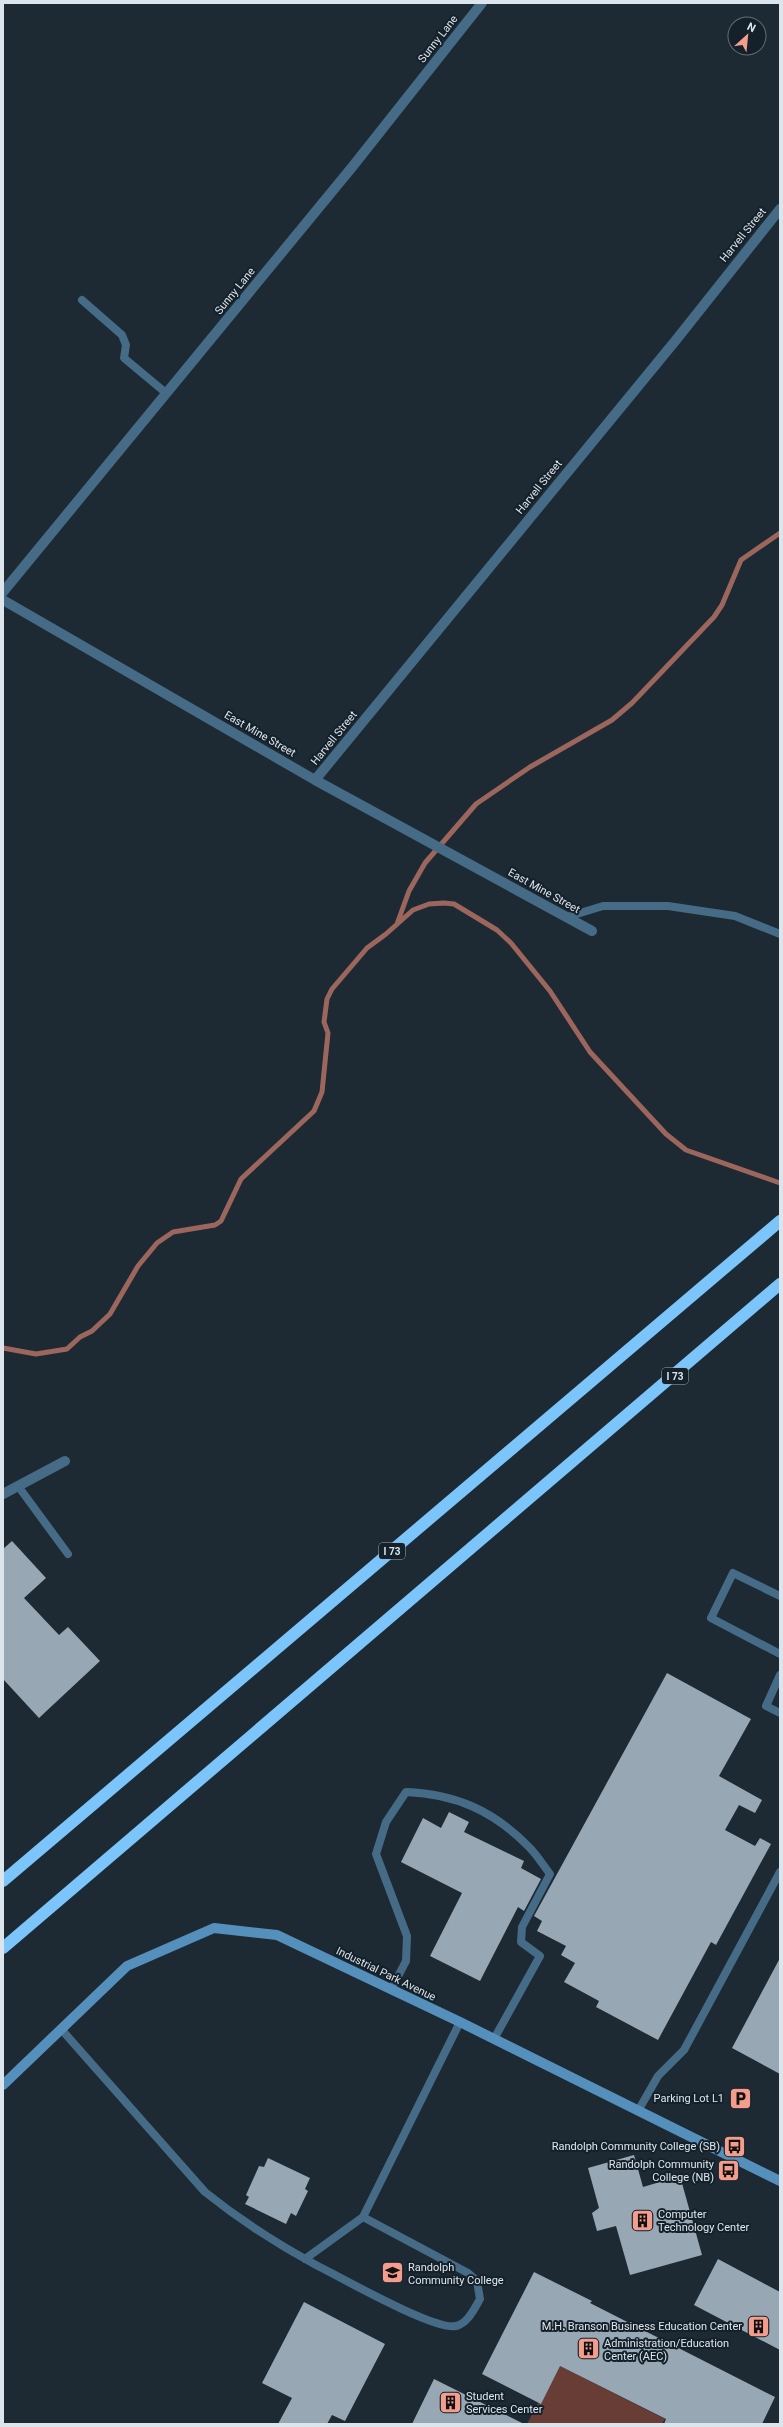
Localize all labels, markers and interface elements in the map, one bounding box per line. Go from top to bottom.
street label: Sunny Lane [415,13,461,65]
north arrow [727,16,767,56]
text: N [745,20,758,35]
street label: Harvell Street [717,205,769,265]
street label: Sunny Lane [212,265,258,317]
street label: Harvell Street [513,457,565,517]
street label: East Mine Street [222,708,298,760]
street label: Harvell Street [308,708,360,768]
street label: East Mine Street [506,866,583,916]
road number: I 73 [662,1368,688,1384]
road number: I 73 [379,1543,405,1559]
street label: Industrial Park Avenue [334,1944,438,2004]
parking icon: Parking Lot L1 [727,2085,753,2111]
place label: Parking Lot L1 [654,2092,724,2105]
bus stop icon: Randolph Community College (SB) [722,2133,748,2159]
place label: Randolph Community College (SB) [552,2140,720,2153]
bus stop icon: Randolph Community College (NB) [716,2157,742,2183]
place label: Randolph Community College (NB) [609,2158,715,2184]
building icon: Computer Technology Center [630,2207,656,2233]
place label: Computer Technology Center [658,2208,750,2234]
school or university icon: Randolph Community College [379,2260,405,2286]
place label: Randolph Community College [408,2261,504,2287]
building icon: M.H. Branson Business Education Center [745,2313,771,2339]
place label: M.H. Branson Business Education Center [542,2320,742,2333]
building icon: Administration/Education Center (AEC) [575,2336,601,2362]
place label: Administration/Education Center (AEC) [604,2337,729,2363]
building icon: Student Services Center [438,2389,464,2415]
place label: Student Services Center [466,2390,543,2416]

